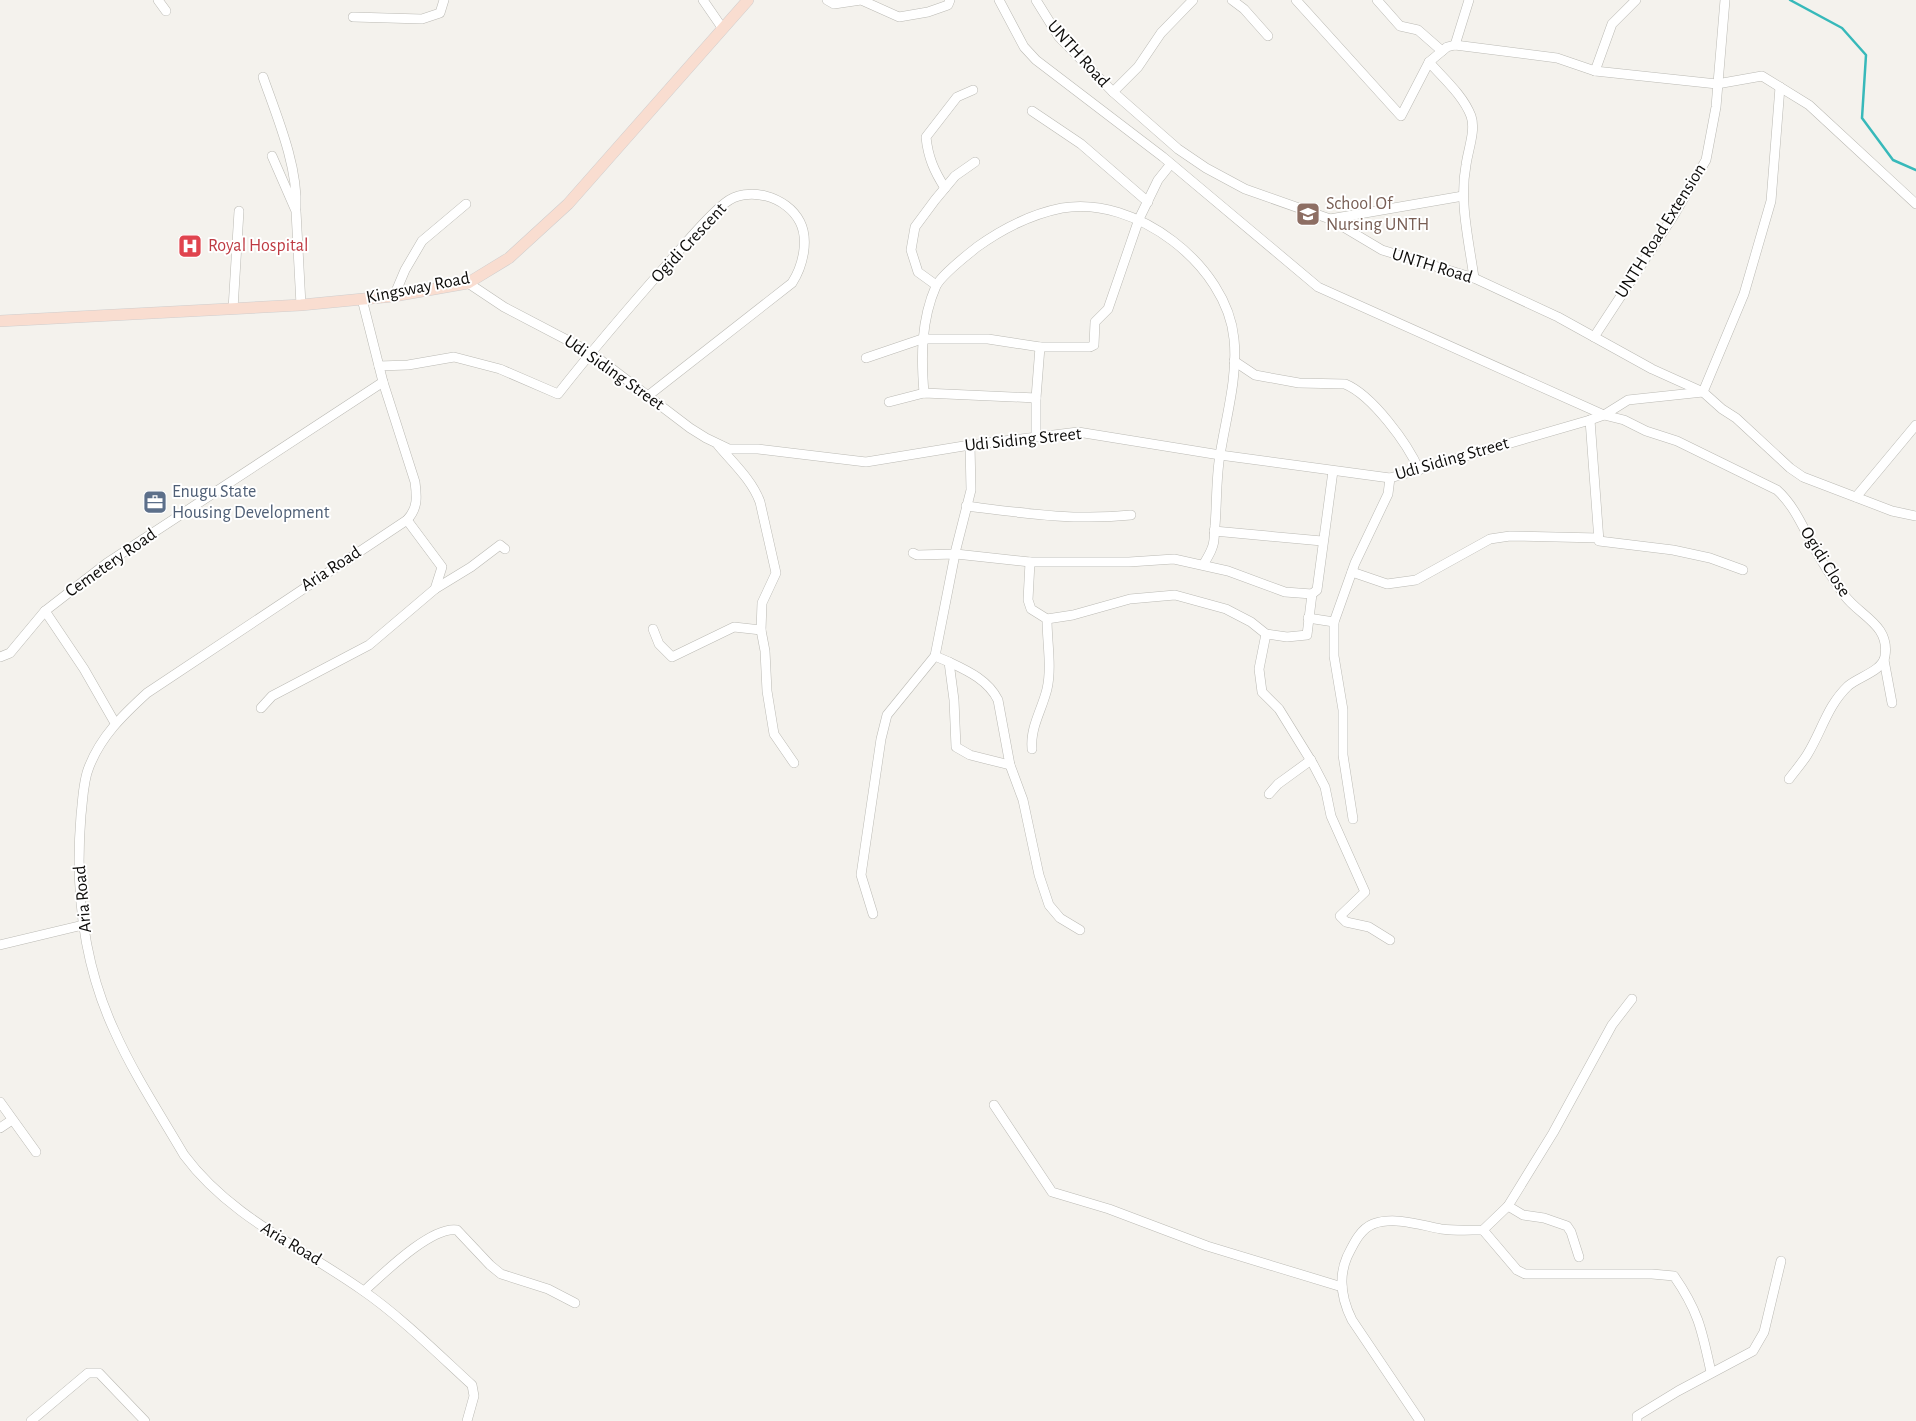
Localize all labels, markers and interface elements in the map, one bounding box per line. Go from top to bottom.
street label: UNTH Road [1043,17,1113,91]
street label: UNTH Road Extension [1612,161,1710,301]
place label: School Of Nursing UNTH [1326,195,1429,234]
street label: Ogidi Crescent [648,200,730,286]
school or university icon: School Of Nursing UNTH [1295,201,1321,227]
hospital icon: Royal Hospital [177,233,203,259]
place label: Royal Hospital [208,237,309,255]
street label: UNTH Road [1390,245,1474,287]
street label: Kingsway Road [365,269,471,307]
street label: Udi Siding Street [561,332,667,414]
street label: Udi Siding Street [964,425,1083,455]
street label: Udi Siding Street [1393,434,1511,484]
place label: Enugu State Housing Development [172,483,330,522]
office icon: Enugu State Housing Development [142,489,168,515]
street label: Ogidi Close [1796,524,1854,600]
street label: Cemetery Road [62,525,160,601]
street label: Aria Road [298,543,364,595]
street label: Aria Road [71,865,95,933]
street label: Aria Road [257,1219,325,1269]

